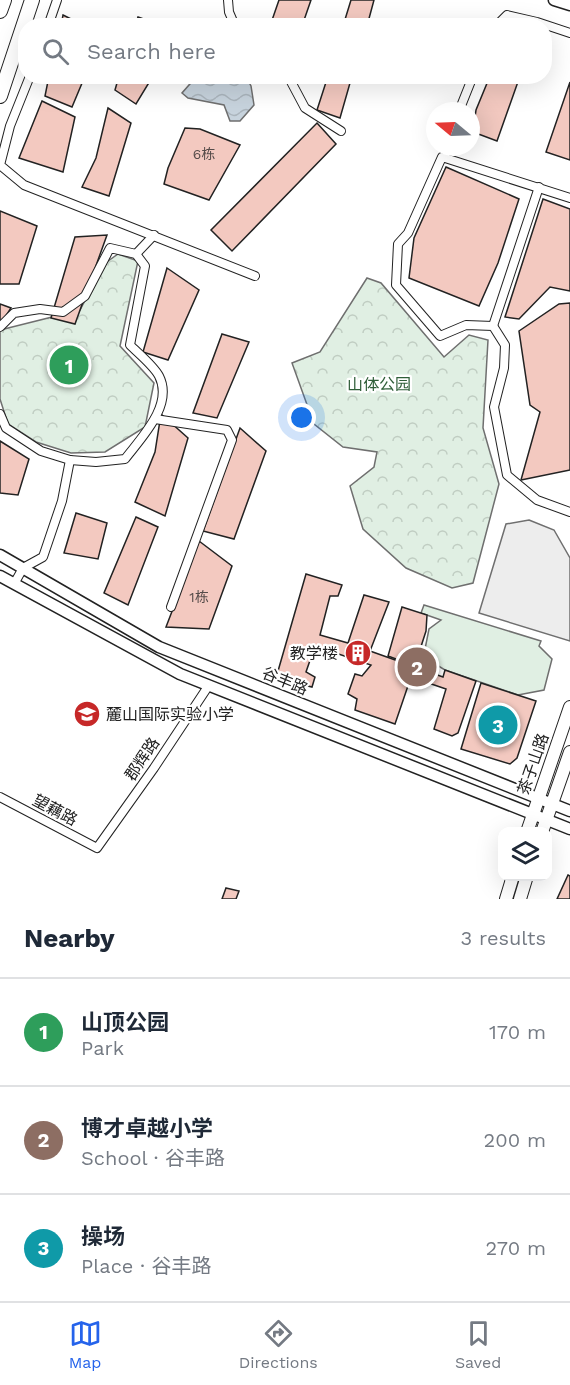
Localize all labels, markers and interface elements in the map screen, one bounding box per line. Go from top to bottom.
search box [18,18,552,84]
icon: search [39,35,72,68]
text: Search here [87,39,216,64]
north arrow [426,102,480,156]
house number: 6栋 [193,146,215,162]
pin: 1 [50,342,88,388]
park label: 山体公园 [347,375,411,394]
your location [287,403,316,432]
house number: 1栋 [189,589,209,605]
building icon: 教学楼 [343,638,373,668]
place label: 教学楼 [290,644,338,663]
pin: 2 [398,644,436,690]
street label: 谷丰路 [259,663,311,699]
school or university icon: 麓山国际实验小学 [72,699,102,729]
pin: 3 [478,702,518,748]
place label: 麓山国际实验小学 [106,705,234,724]
street label: 茶子山路 [514,731,552,797]
street label: 郡辉路 [121,734,163,784]
street label: 望藕路 [29,790,81,830]
map controls [498,827,552,881]
button: layers [498,827,552,881]
text: Nearby [24,923,115,953]
text: 3 results [461,926,546,950]
text: 山顶公园 [81,1010,169,1035]
text: 1 [39,1020,48,1044]
text: 170 m [489,1020,546,1044]
text: Park [81,1036,124,1060]
text: 博才卓越小学 [81,1116,213,1141]
text: 2 [38,1128,49,1152]
text: 200 m [484,1128,546,1152]
text: School · 谷丰路 [81,1146,225,1170]
text: 操场 [81,1224,125,1249]
text: 3 [38,1236,49,1260]
text: 270 m [486,1236,546,1260]
text: Place · 谷丰路 [81,1254,212,1278]
tab: Map [69,1317,102,1372]
tab: Directions [239,1317,318,1372]
tab: Saved [455,1317,501,1372]

